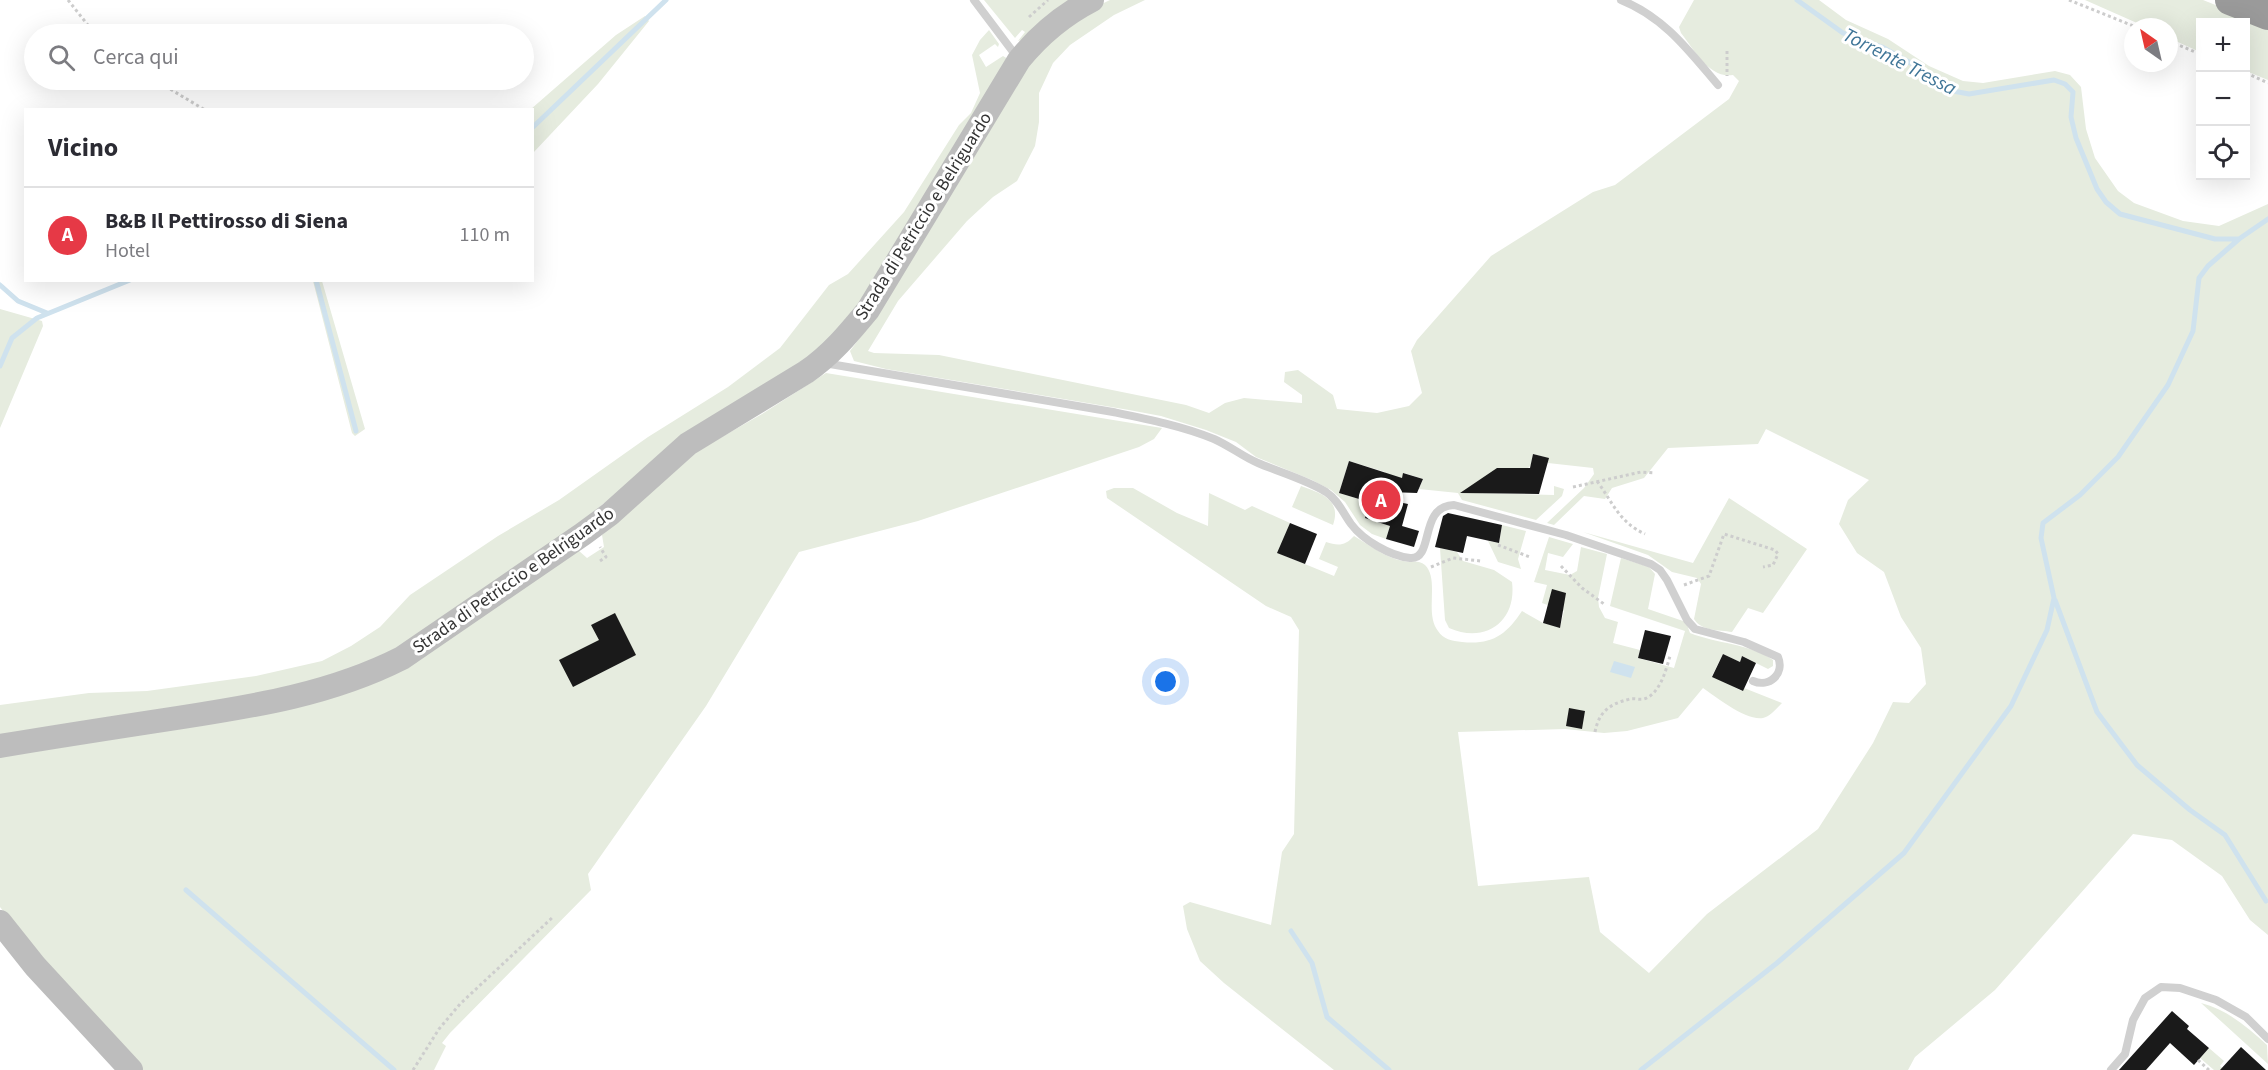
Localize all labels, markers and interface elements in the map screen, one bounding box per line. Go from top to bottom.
north arrow [2124,18,2178,72]
map controls [2196,18,2250,180]
button: + [2196,18,2250,72]
water label: Torrente Tressa [1838,21,1961,103]
search box [24,24,534,90]
icon: search [45,41,78,74]
text: Cerca qui [93,41,179,73]
button: − [2196,72,2250,126]
street label: Strada di Petriccio e Belriguardo [849,107,998,325]
button: locate [2196,126,2250,180]
text: Vicino [48,129,118,166]
text: B&B Il Pettirosso di Siena [105,205,348,237]
text: A [62,221,73,249]
text: 110 m [460,221,510,249]
text: Hotel [105,237,150,265]
pin: A [1362,478,1400,522]
street label: Strada di Petriccio e Belriguardo [407,501,619,660]
your location [1151,667,1180,696]

